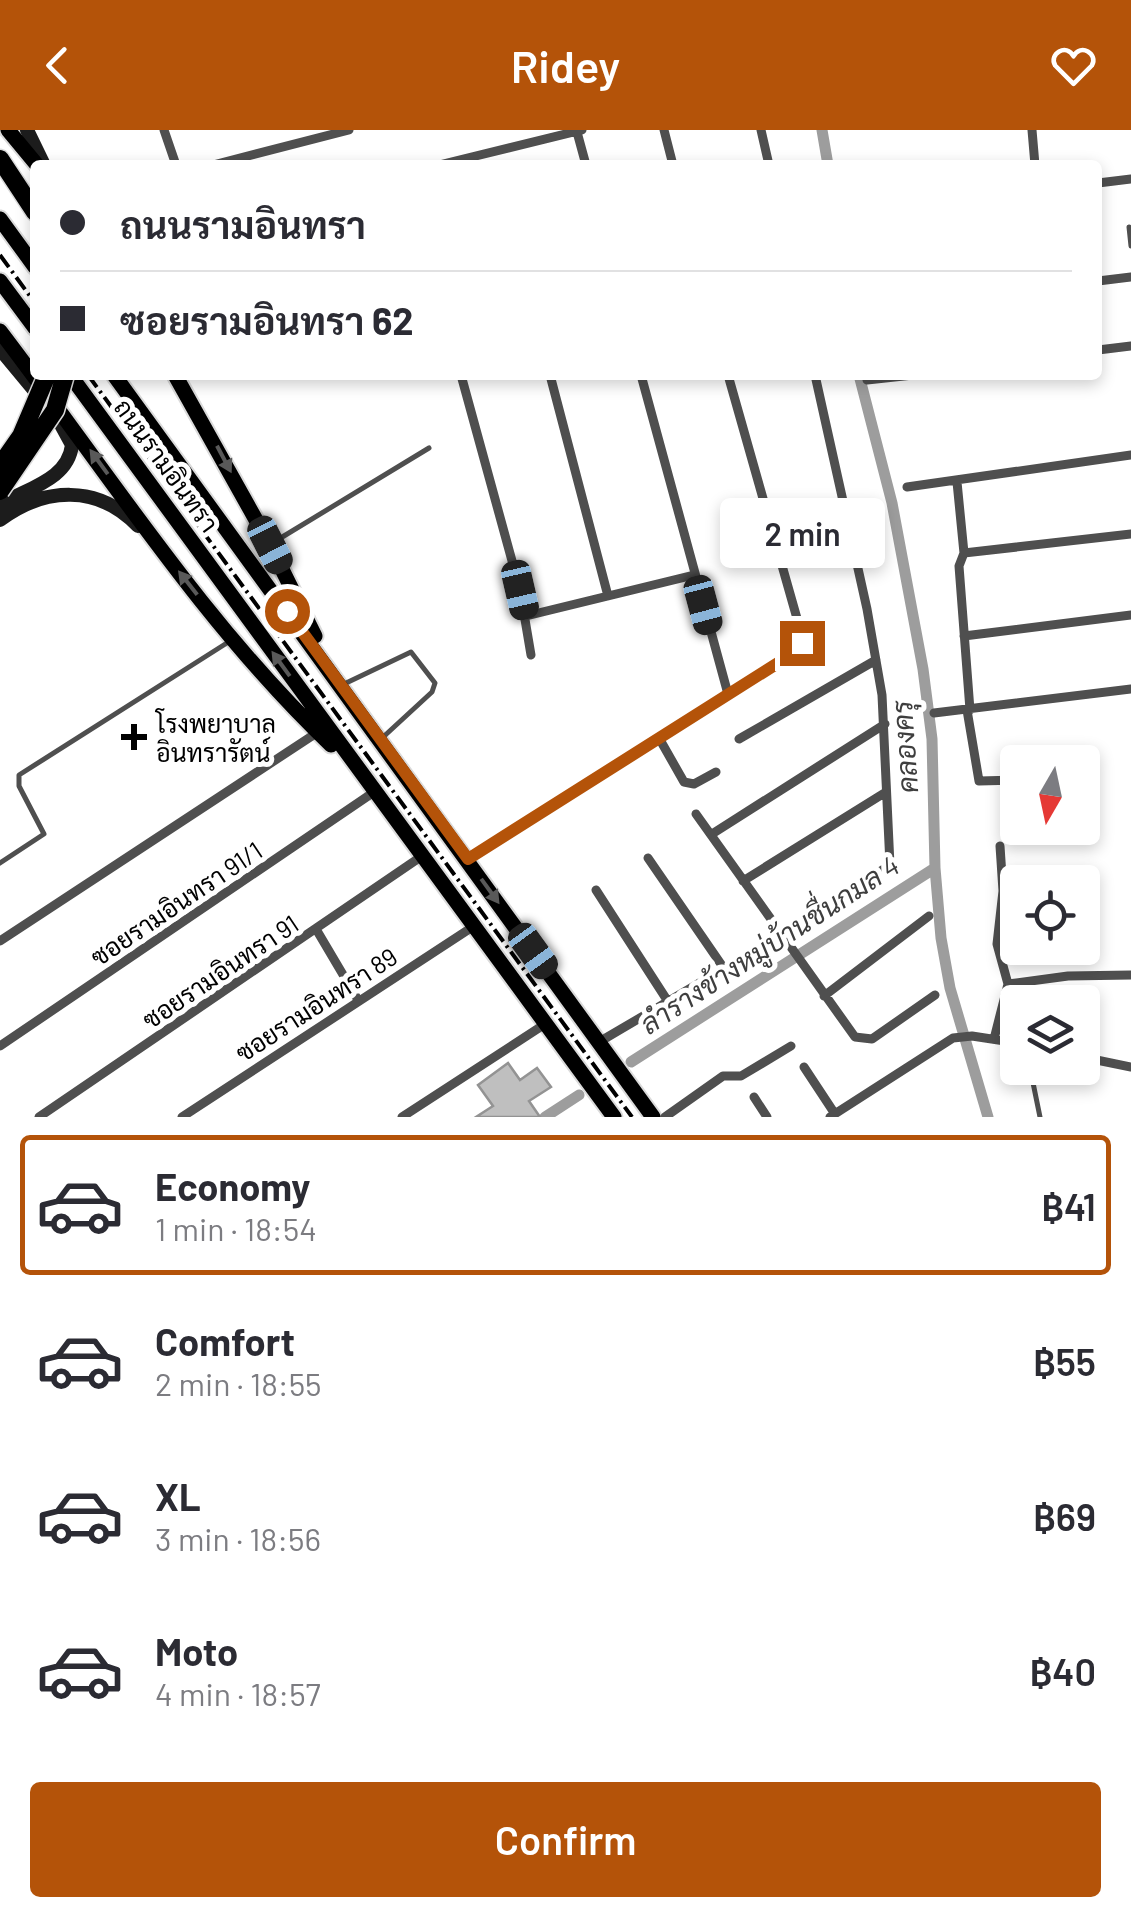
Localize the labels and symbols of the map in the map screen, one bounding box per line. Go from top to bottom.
street label: ถนนรามอินทรา [109,393,225,537]
one-way arrow [215,445,232,474]
one-way arrow [89,449,109,475]
callout: 2 min [720,498,884,568]
car [243,511,297,579]
car [499,557,541,623]
one-way arrow [178,570,199,596]
car [681,572,725,638]
route start [265,589,310,634]
route end [780,621,825,666]
one-way arrow [272,651,292,678]
water label: คลองครุ [884,698,928,794]
place label: โรงพยาบาล อินทรารัตน์ [154,708,276,767]
marker: โรงพยาบาล อินทรารัตน์ [121,724,147,750]
north arrow [1000,745,1100,845]
street label: ซอยรามอินทรา 91/1 [85,835,267,971]
water label: ลำรางข้างหมู่บ้านชื่นกมล 4 [630,843,907,1044]
one-way arrow [480,877,499,904]
street label: ซอยรามอินทรา 91 [136,908,304,1034]
car [503,918,563,984]
street label: ซอยรามอินทรา 89 [230,941,402,1067]

